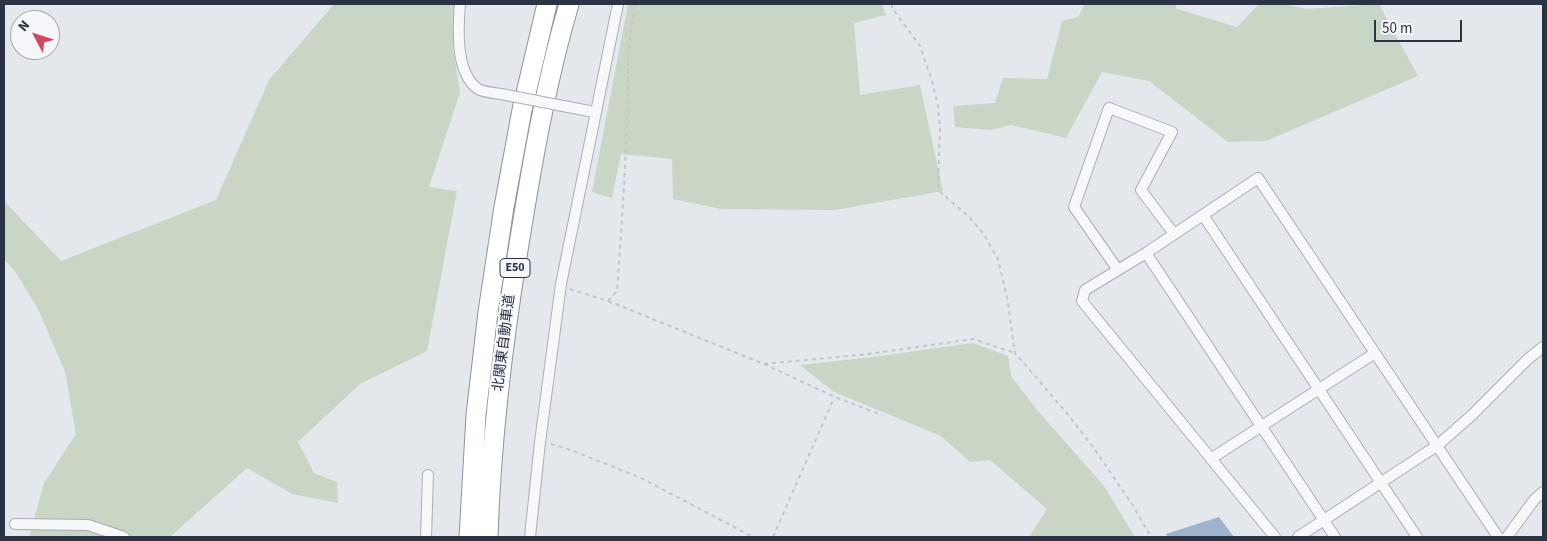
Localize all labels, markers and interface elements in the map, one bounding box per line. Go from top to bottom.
north arrow [10,10,60,60]
scale bar [1377,10,1464,42]
text: N [14,16,35,36]
text: 50 m [1382,18,1412,39]
road number: E50 [500,258,530,278]
street label: 北関東自動車道 [491,293,519,393]

